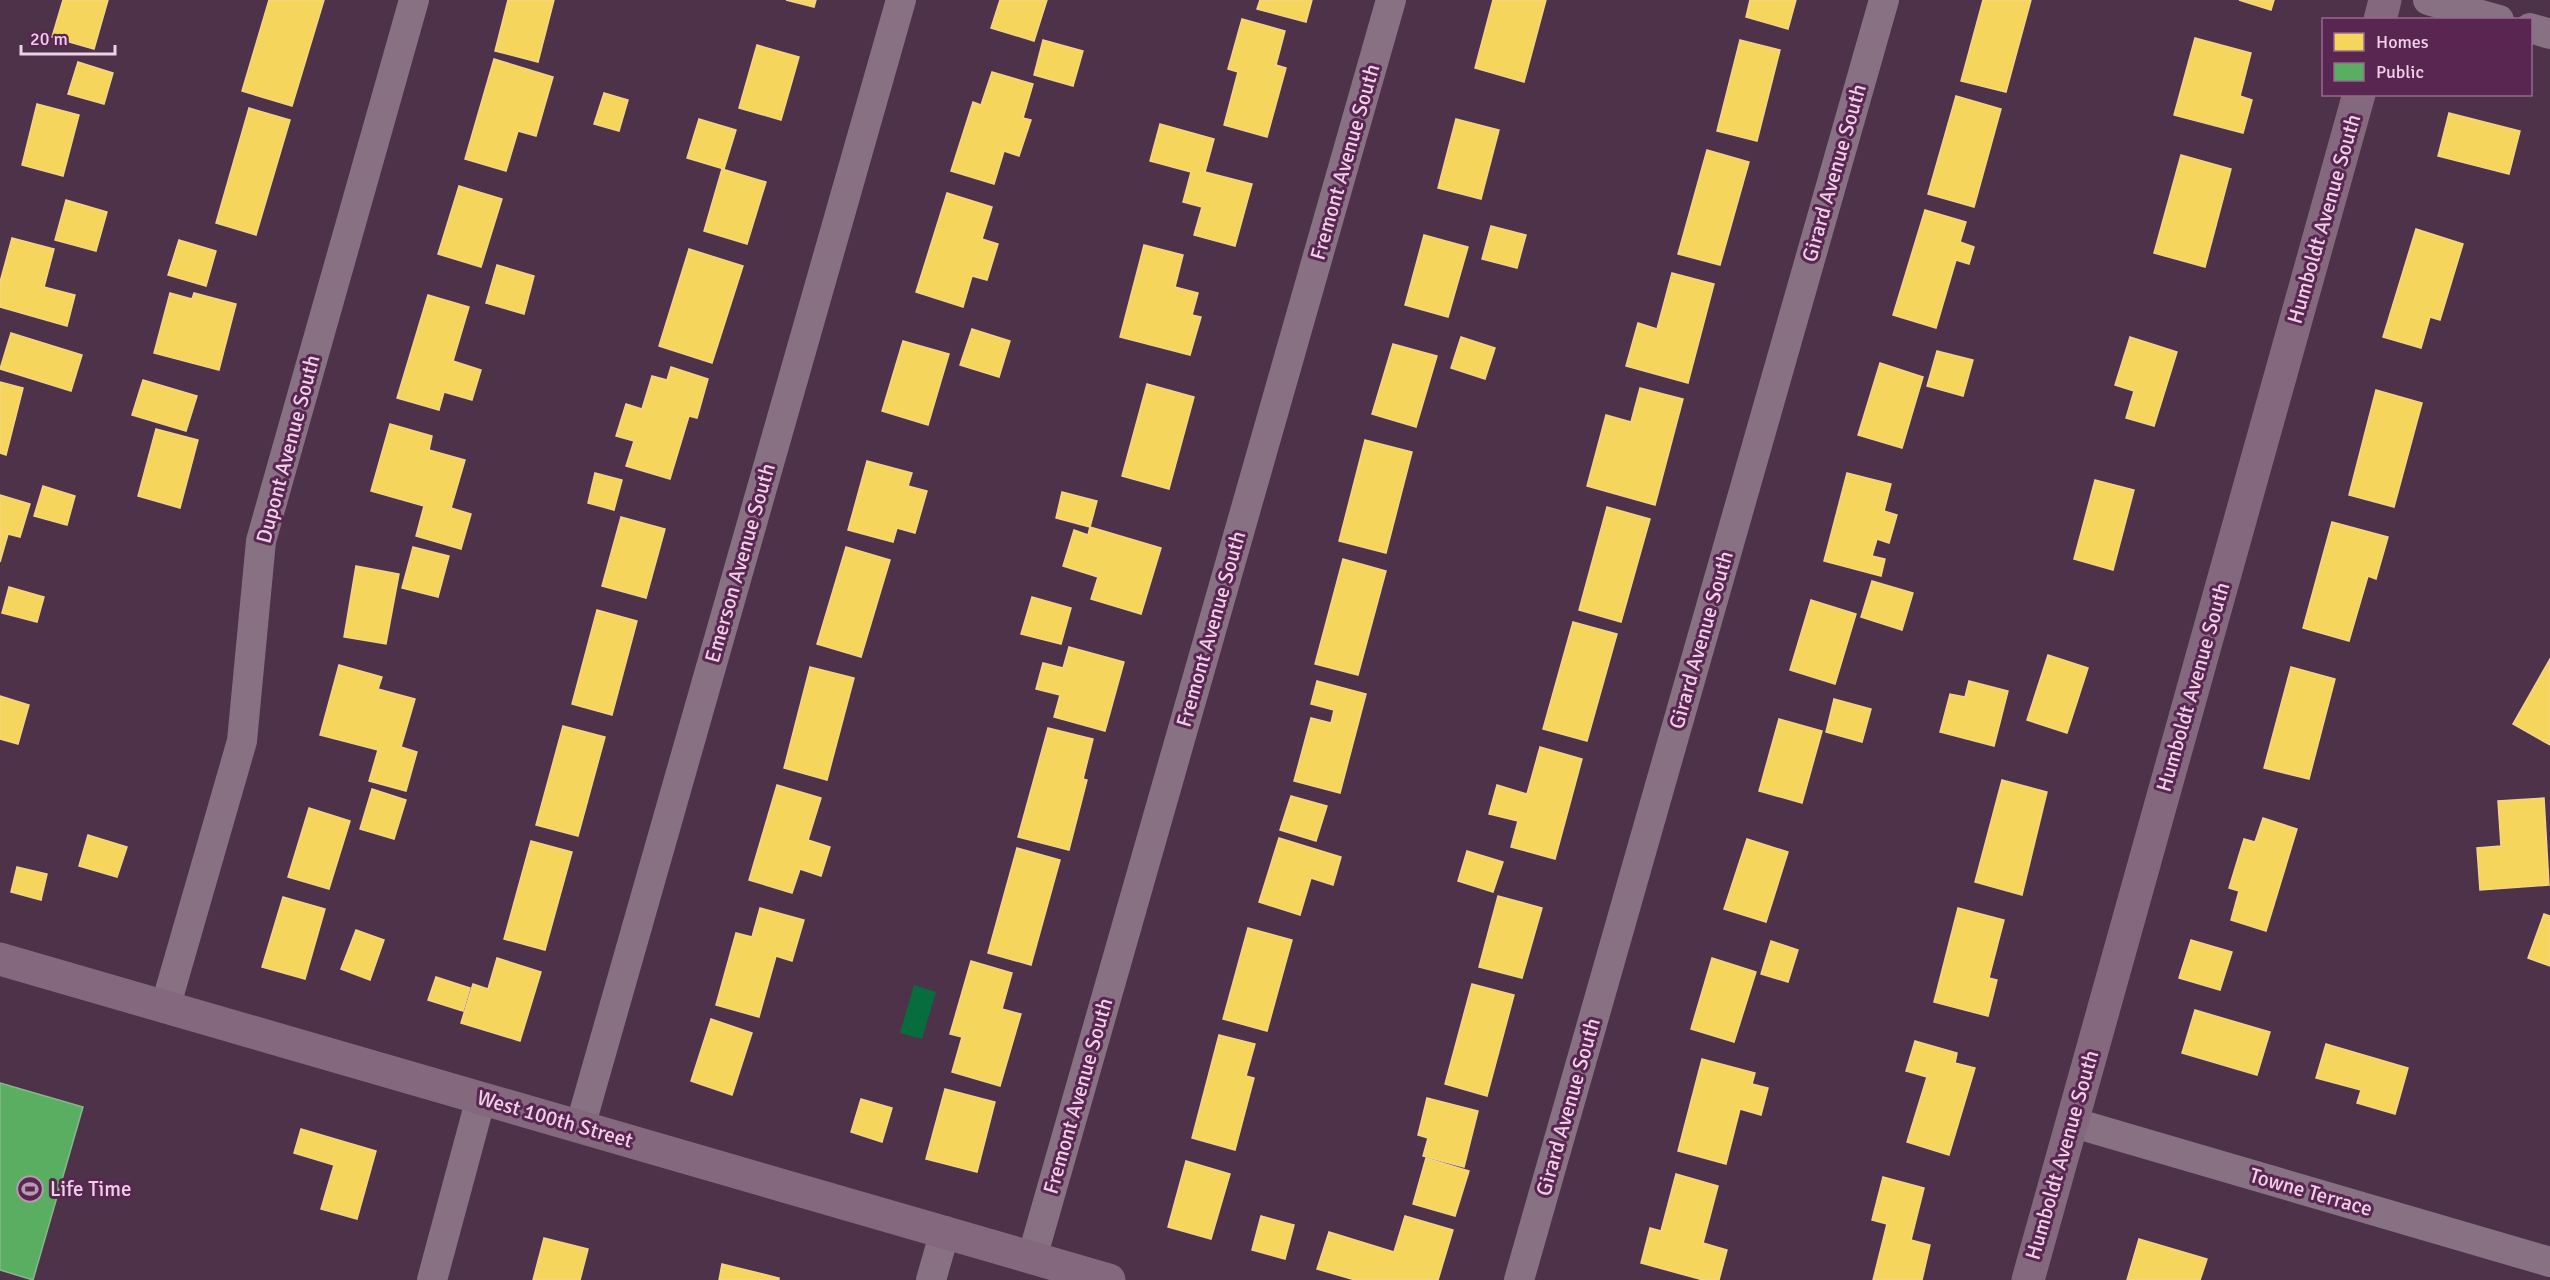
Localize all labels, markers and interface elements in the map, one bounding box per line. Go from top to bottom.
scale bar [21,18,116,56]
legend [2322,18,2532,96]
text: 20 m [30,28,68,50]
text: Homes [2376,31,2429,53]
street label: Fremont Avenue South [1305,61,1385,263]
text: Public [2376,61,2424,83]
street label: Girard Avenue South [1796,81,1872,265]
street label: Humboldt Avenue South [2282,111,2366,327]
street label: Dupont Avenue South [250,352,326,546]
street label: Emerson Avenue South [699,460,781,666]
street label: Fremont Avenue South [1171,528,1251,730]
street label: Girard Avenue South [1663,548,1739,732]
street label: Humboldt Avenue South [2151,579,2235,795]
street label: Fremont Avenue South [1038,995,1118,1197]
street label: Girard Avenue South [1530,1015,1606,1199]
street label: Humboldt Avenue South [2020,1047,2104,1263]
street label: West 100th Street [474,1084,636,1154]
street label: Towne Terrace [2247,1162,2375,1222]
sports icon: Life Time [15,1174,45,1204]
place label: Life Time [50,1176,131,1202]

